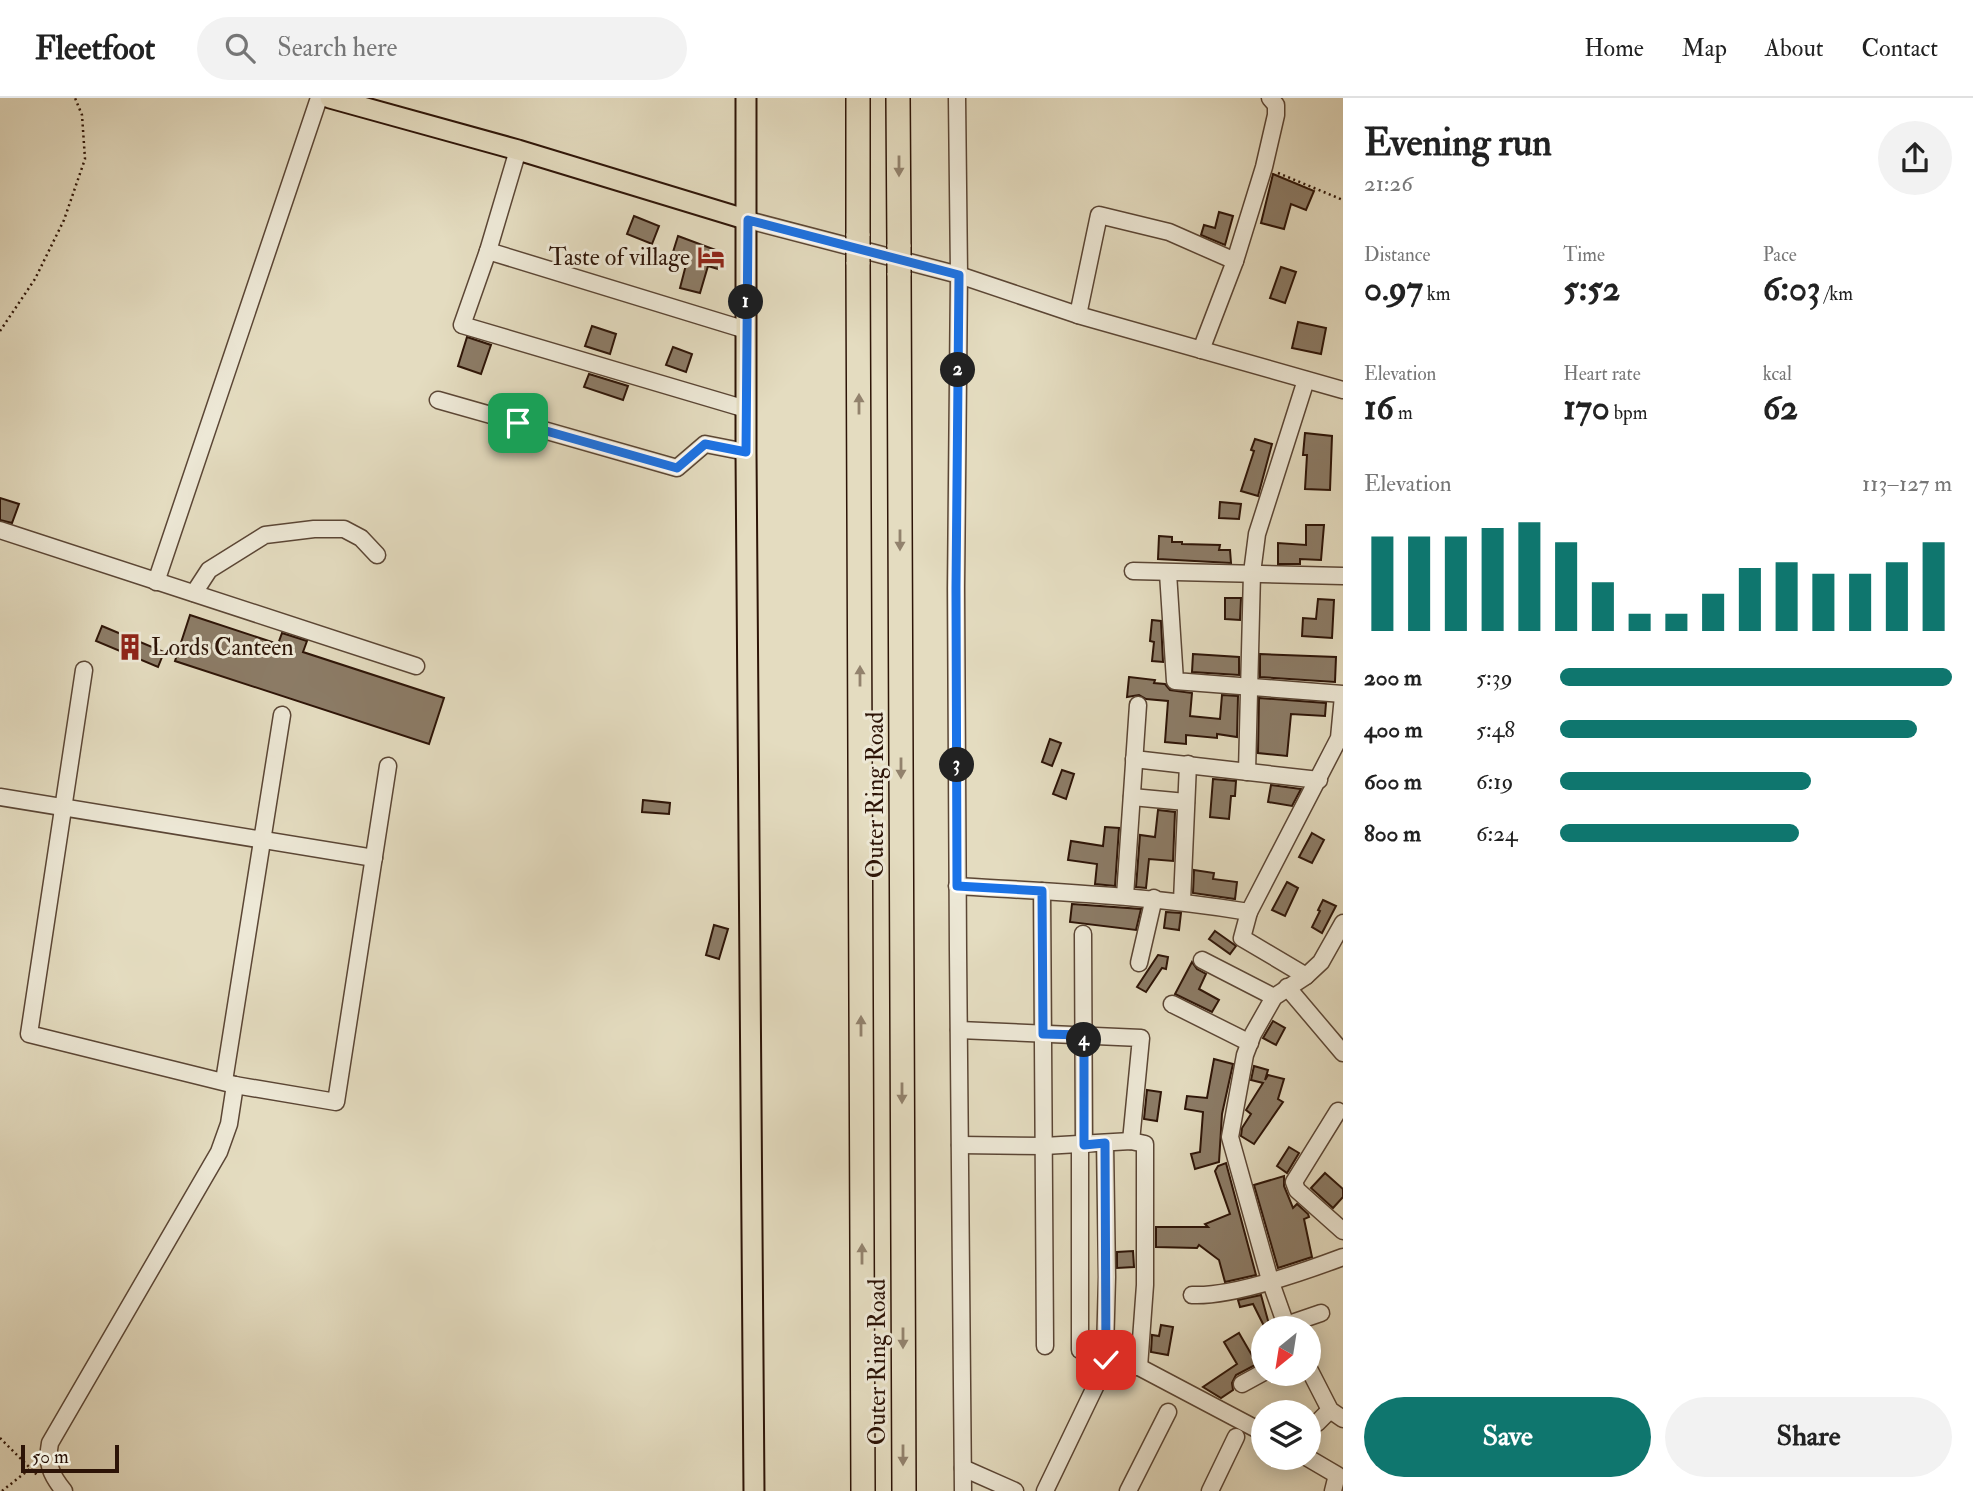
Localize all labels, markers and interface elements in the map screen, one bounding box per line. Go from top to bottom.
search box [197,17,687,80]
text: Fleetfoot [35,28,155,69]
icon: search [221,29,259,67]
text: Search here [277,32,397,64]
text: Home [1584,33,1644,64]
text: Map [1682,33,1727,64]
text: About [1765,33,1824,64]
text: Contact [1862,33,1938,64]
text: Evening run [1364,119,1552,167]
button: share [1878,121,1952,195]
one-way arrow [893,155,905,177]
text: 21:26 [1364,169,1413,198]
place label: Taste of village [549,242,690,273]
hotel icon: Taste of village [696,242,726,272]
text: Distance [1364,243,1430,267]
text: Time [1563,243,1605,267]
text: Pace [1763,243,1797,267]
text: 0.97 [1364,267,1423,311]
text: 5:52 [1563,267,1620,311]
text: 6:03 [1763,267,1820,311]
text: km [1423,282,1451,306]
text: /km [1820,282,1853,306]
pin: 1 [728,284,764,320]
text: 1 [742,289,749,313]
pin: 2 [940,352,976,388]
text: 2 [953,357,962,381]
text: Elevation [1364,362,1436,386]
text: Heart rate [1563,362,1641,386]
text: kcal [1763,362,1792,386]
text: 16 [1364,386,1394,430]
text: 170 [1563,386,1610,430]
text: 62 [1763,386,1798,430]
pin [488,393,548,453]
one-way arrow [853,393,865,415]
text: m [1394,401,1413,425]
text: bpm [1610,401,1647,425]
icon: arrive [499,404,537,442]
text: Elevation [1364,469,1452,498]
text: 113–127 m [1862,469,1952,498]
one-way arrow [894,530,906,552]
building icon: Lords Canteen [115,632,145,662]
place label: Lords Canteen [151,632,294,663]
text: 200 m [1364,663,1422,692]
text: 5:39 [1476,663,1512,692]
one-way arrow [854,665,866,687]
street label: Outer Ring Road [860,711,891,878]
text: 400 m [1364,715,1423,744]
text: 5:48 [1476,715,1515,744]
pin: 3 [940,748,974,782]
text: 3 [953,752,960,776]
one-way arrow [895,757,907,779]
text: 600 m [1364,767,1422,796]
text: 6:19 [1476,767,1513,796]
text: 800 m [1364,819,1421,848]
text: 6:24 [1476,819,1517,848]
one-way arrow [855,1015,867,1037]
pin: 4 [1066,1023,1102,1058]
text: 4 [1078,1027,1089,1051]
one-way arrow [896,1083,908,1105]
one-way arrow [856,1243,868,1265]
street label: Outer Ring Road [862,1278,893,1445]
north arrow [1251,1316,1321,1386]
map controls [1251,1316,1321,1470]
one-way arrow [897,1328,909,1350]
pin [1076,1330,1136,1390]
icon: check [1087,1341,1125,1379]
button: Save [1364,1397,1651,1477]
button: Share [1665,1397,1952,1477]
button: layers [1251,1400,1321,1470]
scale bar [21,1442,119,1474]
one-way arrow [897,1444,909,1466]
text: 50 m [32,1445,69,1469]

